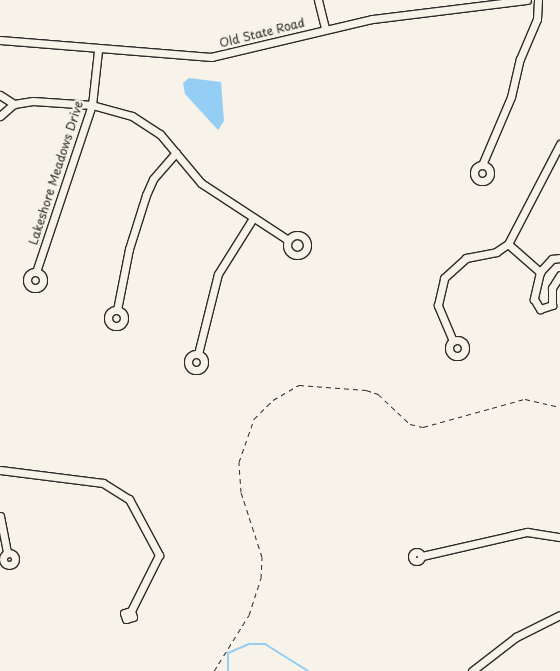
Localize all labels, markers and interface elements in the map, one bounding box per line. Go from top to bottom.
street label: Old State Road [218,15,306,51]
street label: Lakeshore Meadows Drive [26,99,86,247]

